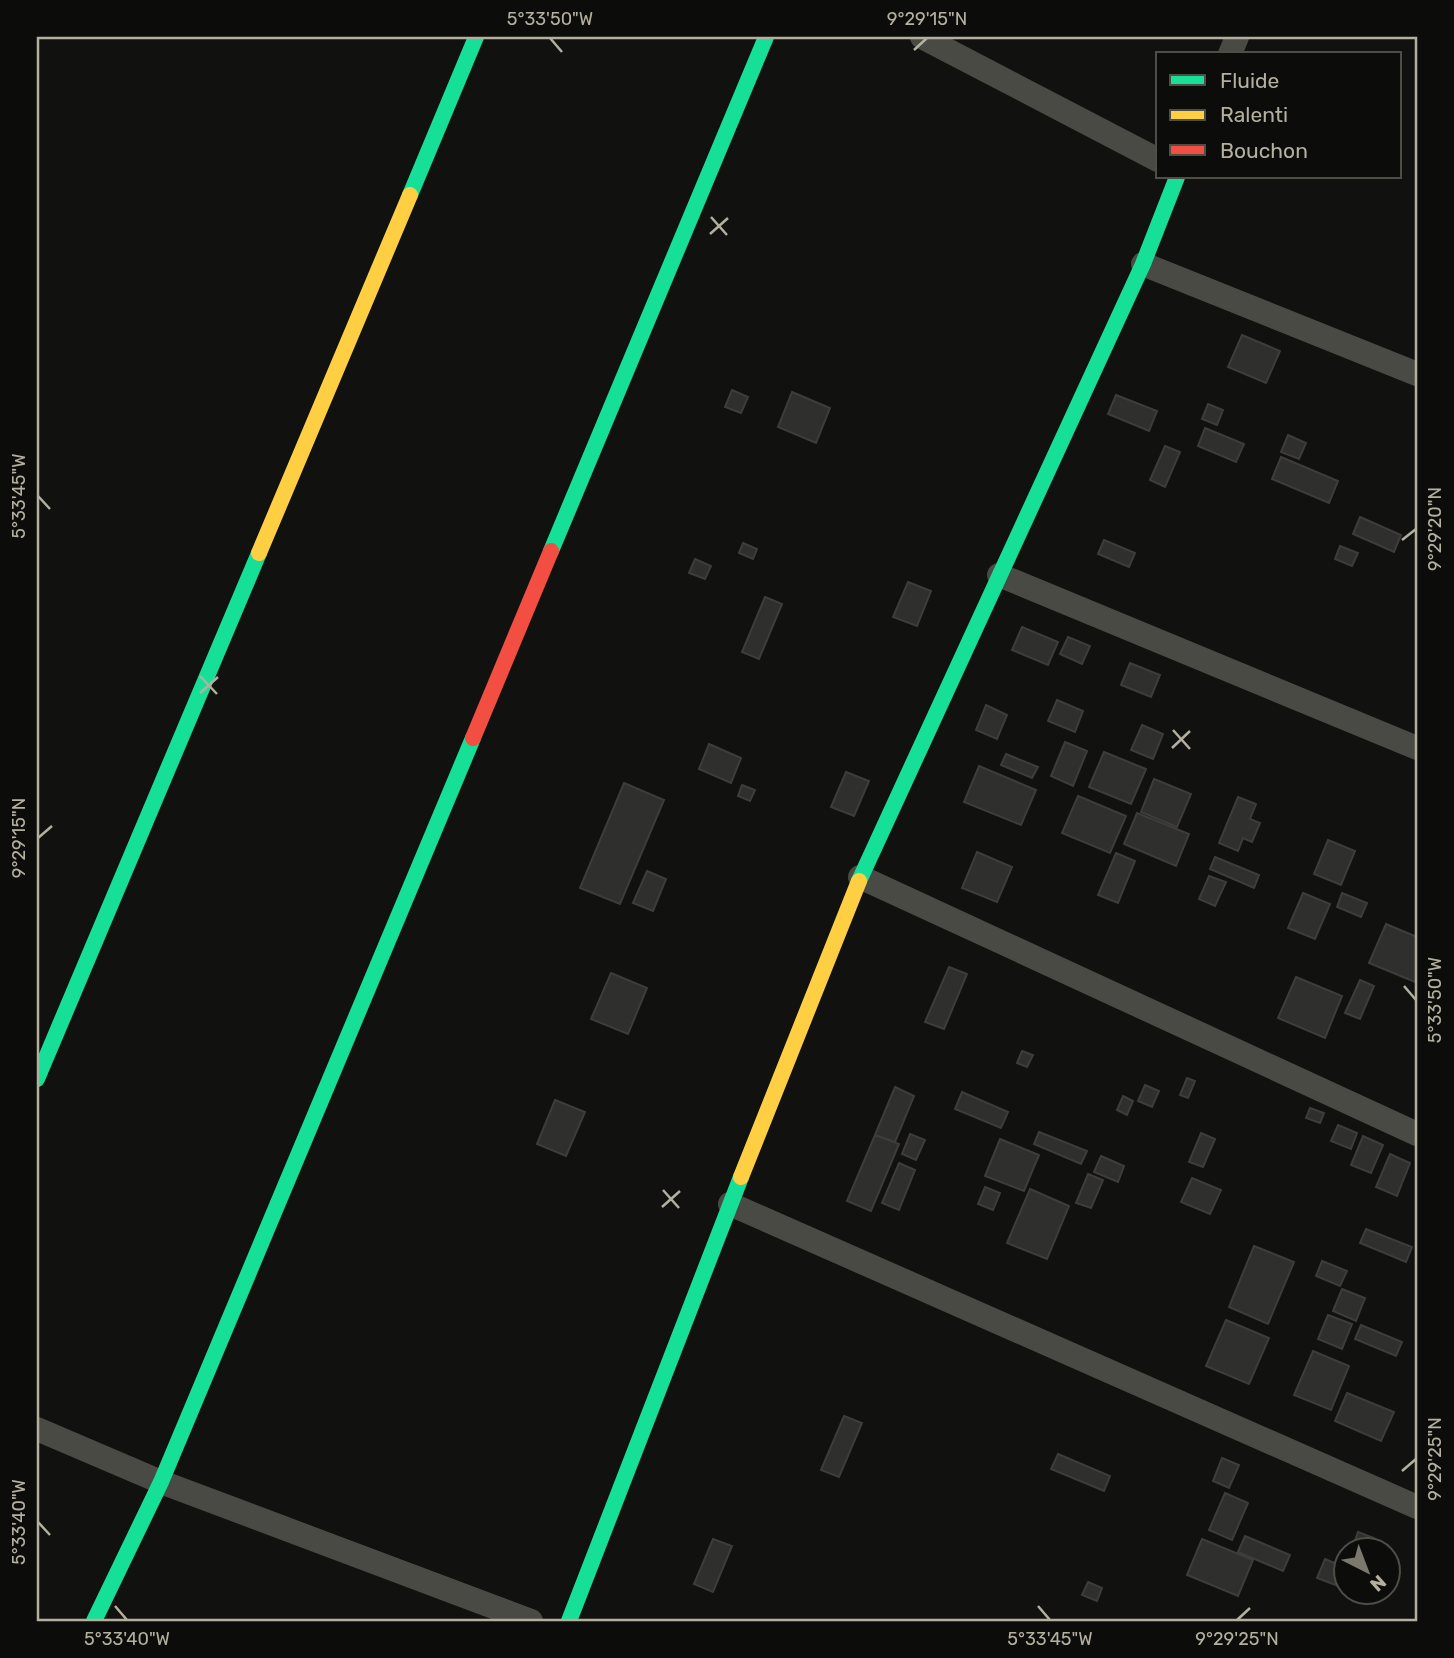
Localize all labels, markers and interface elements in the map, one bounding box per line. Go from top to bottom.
text: 5°33'50"W [507,8,593,30]
text: 9°29'15"N [887,8,967,30]
legend [1156,52,1402,178]
text: Fluide [1220,68,1279,93]
text: Ralenti [1220,102,1288,127]
text: Bouchon [1220,138,1308,163]
text: 5°33'45"W [8,453,30,539]
text: 9°29'20"N [1424,487,1446,571]
text: 9°29'15"N [8,798,30,878]
text: 5°33'50"W [1424,957,1446,1043]
text: 9°29'25"N [1424,1417,1446,1501]
text: 5°33'40"W [8,1479,30,1565]
north arrow [1332,1536,1402,1606]
text: N [1365,1570,1391,1596]
text: 5°33'40"W [84,1628,170,1650]
text: 5°33'45"W [1007,1628,1093,1650]
text: 9°29'25"N [1195,1628,1279,1650]

